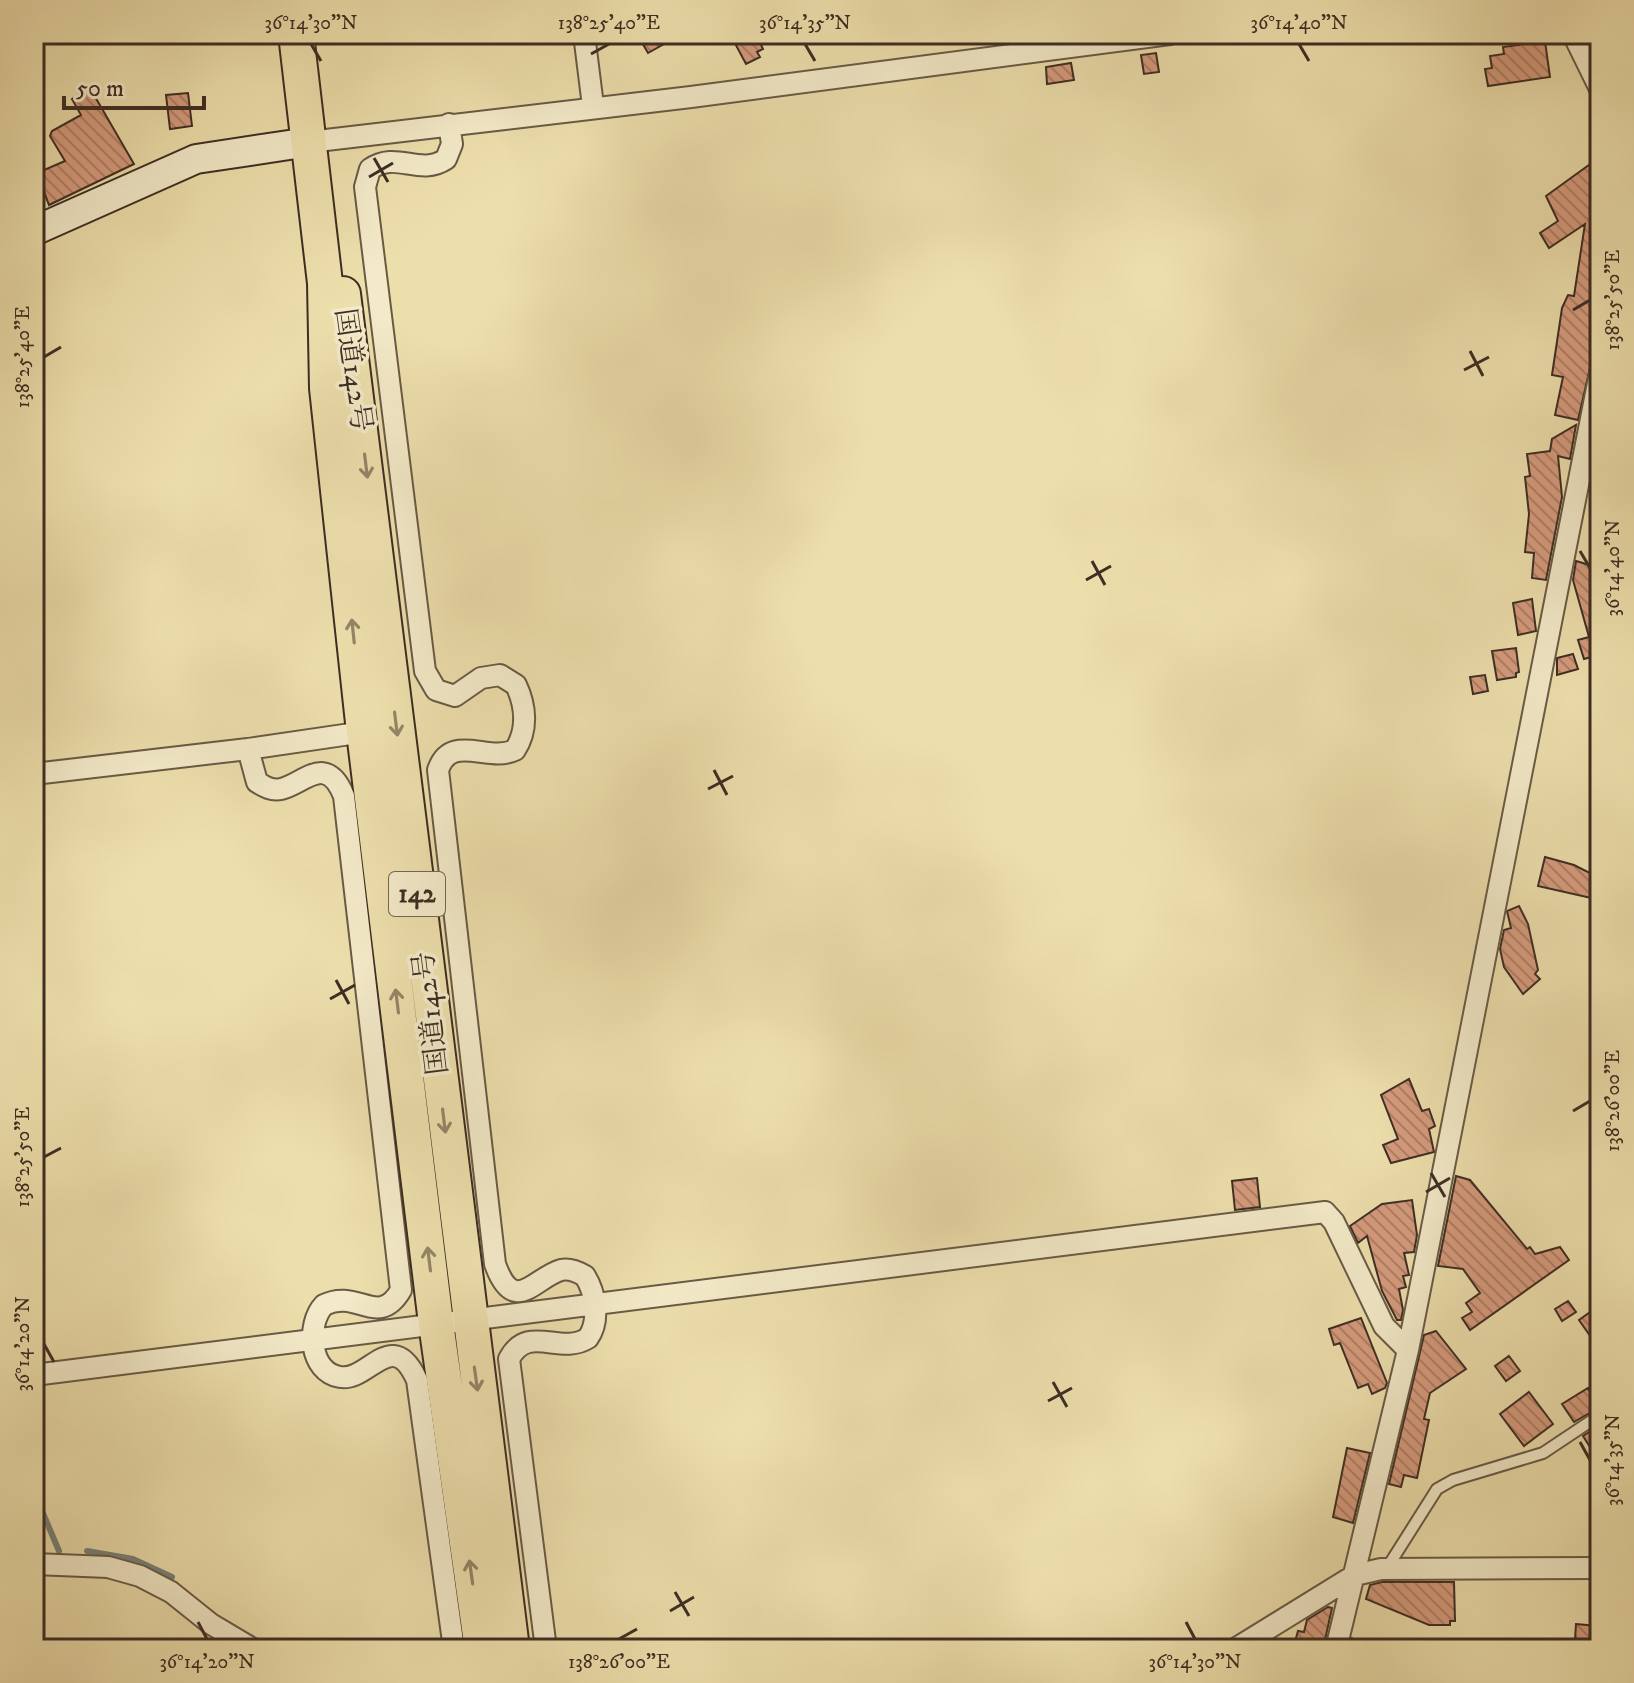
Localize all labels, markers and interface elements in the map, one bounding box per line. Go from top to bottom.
text: 36°14'30"N [265,11,357,36]
text: 138°25'40"E [558,11,660,36]
text: 36°14'35"N [759,11,851,36]
text: 36°14'40"N [1251,11,1347,36]
scale bar [64,60,204,110]
text: 50 m [76,74,124,104]
text: 138°25'50"E [1601,250,1626,350]
text: 138°25'40"E [11,306,36,408]
street label: 国道142号 [327,306,379,434]
one-way arrow [358,452,373,479]
text: 36°14'40"N [1601,520,1626,616]
one-way arrow [346,618,361,645]
one-way arrow [389,711,404,736]
road number: 142 [389,872,445,916]
street label: 国道142号 [406,949,456,1077]
one-way arrow [389,988,404,1014]
text: 138°26'00"E [1601,1050,1626,1152]
text: 138°25'50"E [11,1107,36,1207]
one-way arrow [437,1107,452,1134]
one-way arrow [421,1246,436,1273]
text: 36°14'20"N [11,1296,36,1392]
one-way arrow [469,1366,484,1391]
text: 36°14'35"N [1601,1414,1626,1506]
one-way arrow [463,1560,478,1585]
text: 36°14'20"N [159,1650,255,1675]
text: 138°26'00"E [568,1650,670,1675]
text: 36°14'30"N [1149,1650,1241,1675]

